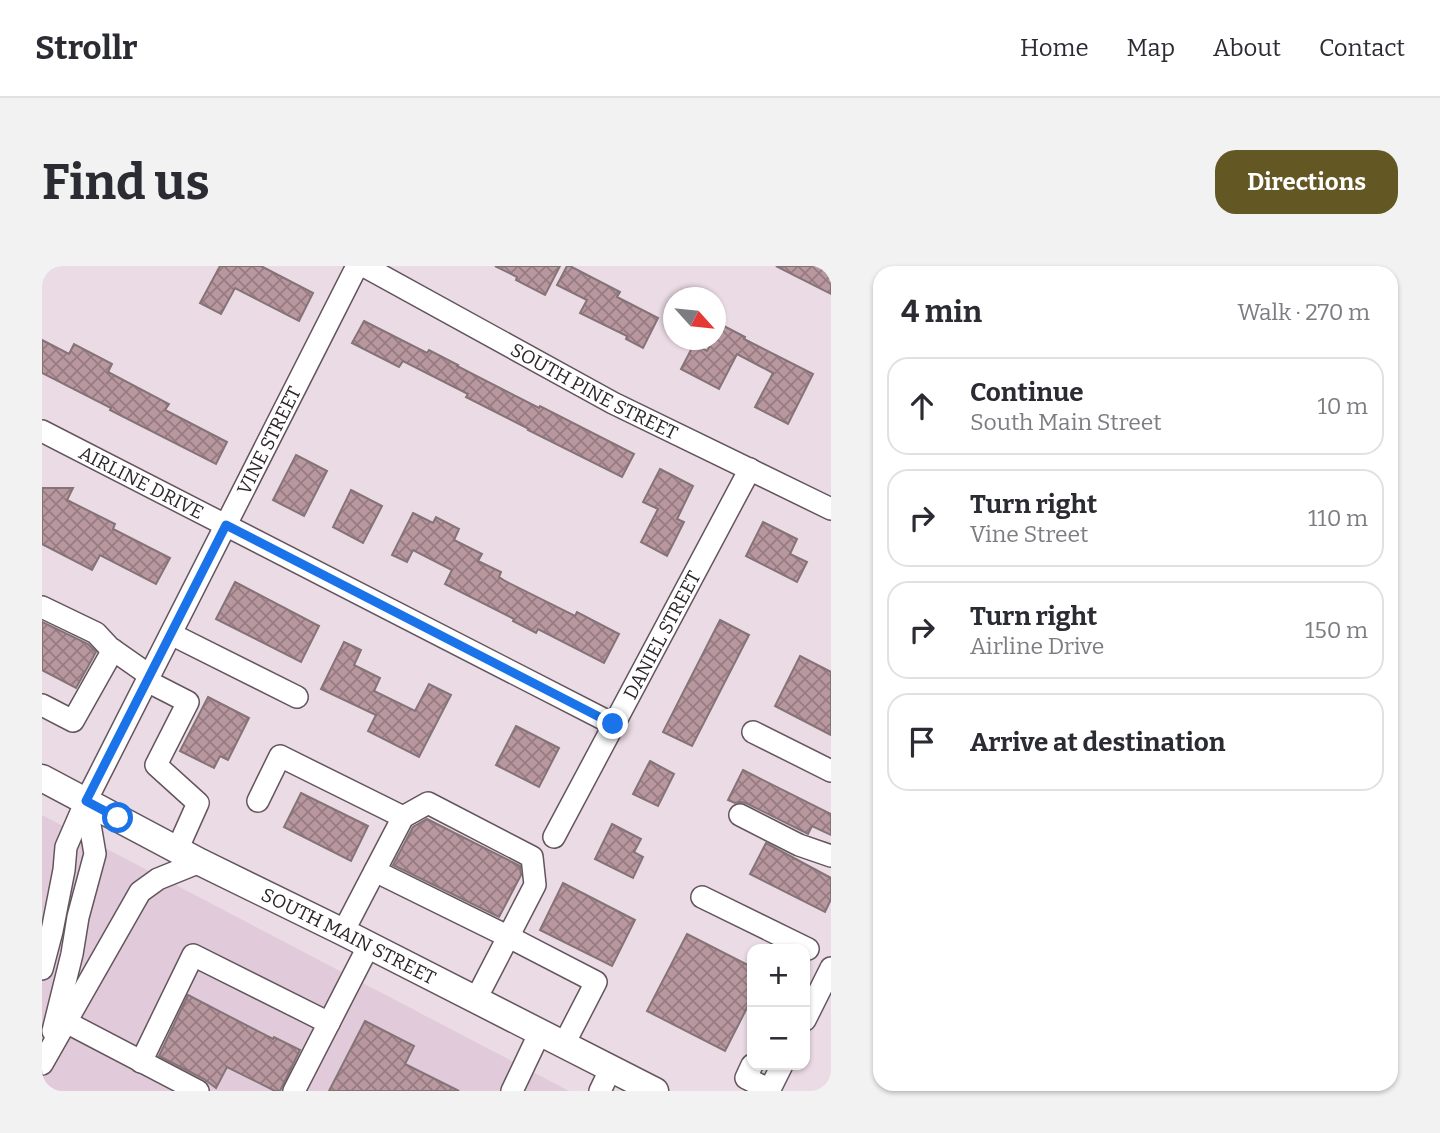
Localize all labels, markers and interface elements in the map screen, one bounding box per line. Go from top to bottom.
text: Strollr [35,28,138,68]
text: Home [1020,34,1089,62]
text: Map [1127,34,1175,62]
text: About [1213,34,1281,62]
text: Contact [1319,34,1405,62]
button: Directions [1215,150,1398,214]
text: Find us [42,153,210,212]
north arrow [663,287,726,350]
text: 4 min [901,294,982,330]
text: Walk · 270 m [1237,298,1370,326]
street label: SOUTH PINE STREET [506,338,681,445]
text: Continue [970,377,1084,408]
street label: VINE STREET [232,383,306,498]
icon: ahead [903,387,941,425]
text: 10 m [1317,392,1368,420]
text: South Main Street [970,408,1162,436]
street label: AIRLINE DRIVE [75,441,208,524]
text: Turn right [970,489,1097,520]
icon: right [903,499,941,537]
text: 110 m [1308,504,1368,532]
text: Vine Street [970,520,1088,548]
street label: DANIEL STREET [619,567,706,703]
text: Turn right [970,601,1097,632]
icon: right [903,611,941,649]
text: 150 m [1305,616,1368,644]
text: Airline Drive [970,632,1104,660]
route end [597,708,628,739]
icon: arrive [903,723,941,761]
text: Arrive at destination [970,727,1225,758]
route start [102,802,133,833]
street label: SOUTH MAIN STREET [258,883,440,989]
map controls [747,944,810,1070]
button: + [747,944,810,1007]
button: − [747,1007,810,1070]

